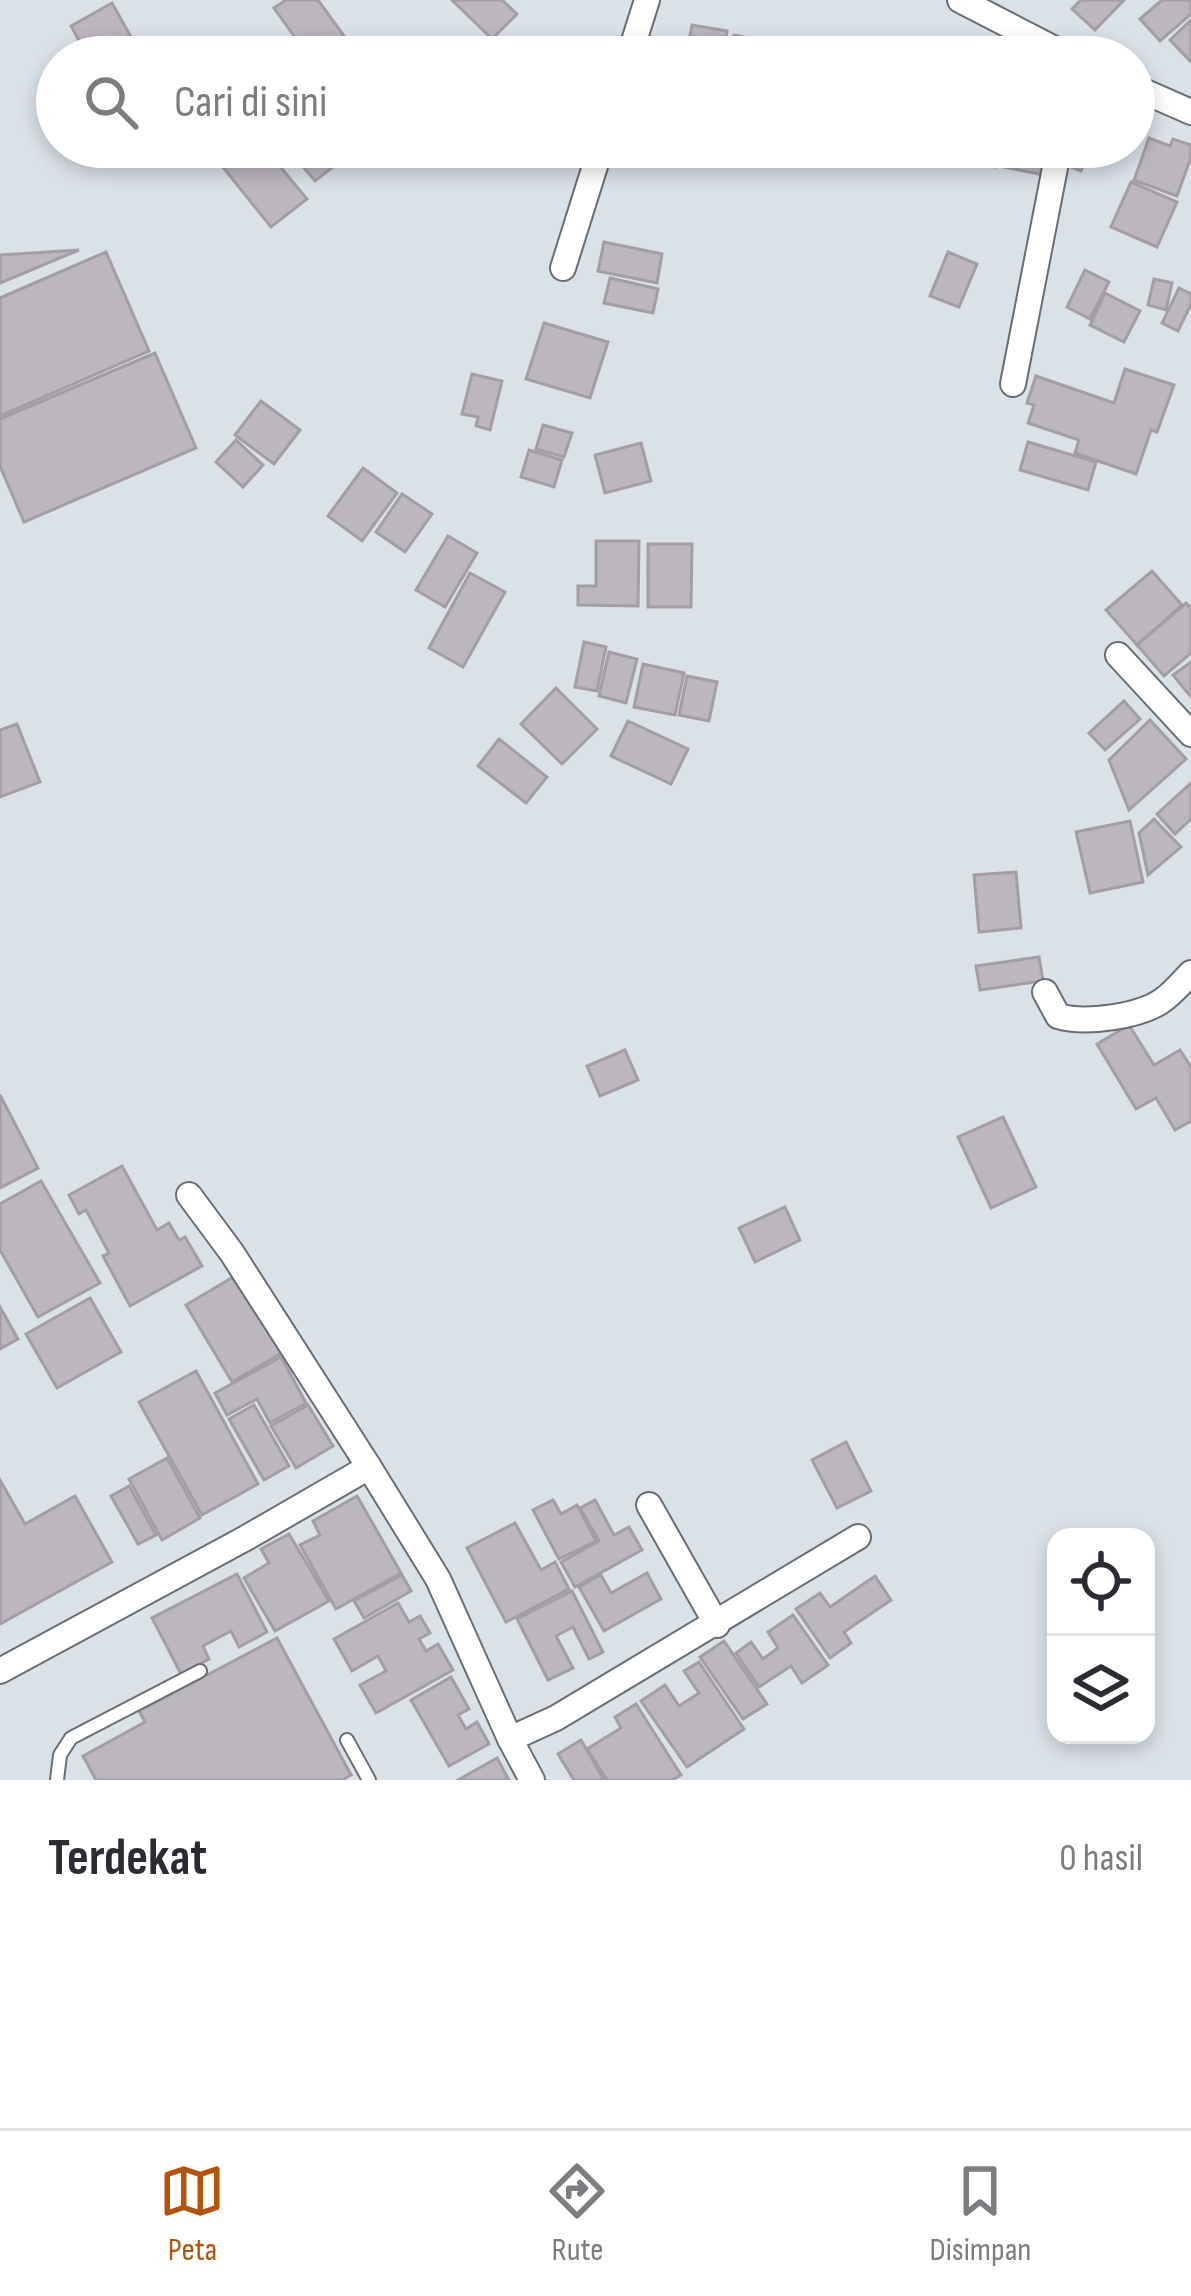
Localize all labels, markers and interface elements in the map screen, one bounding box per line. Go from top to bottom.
search box [36,36,1155,168]
icon: search [78,69,144,135]
text: Cari di sini [174,75,327,130]
map controls [1047,1528,1155,1744]
button: locate [1047,1528,1155,1636]
button: layers [1047,1636,1155,1744]
text: Terdekat [48,1828,207,1889]
text: 0 hasil [1059,1835,1143,1882]
tab: Peta [159,2158,225,2270]
tab: Rute [544,2158,610,2270]
tab: Disimpan [929,2158,1031,2270]

